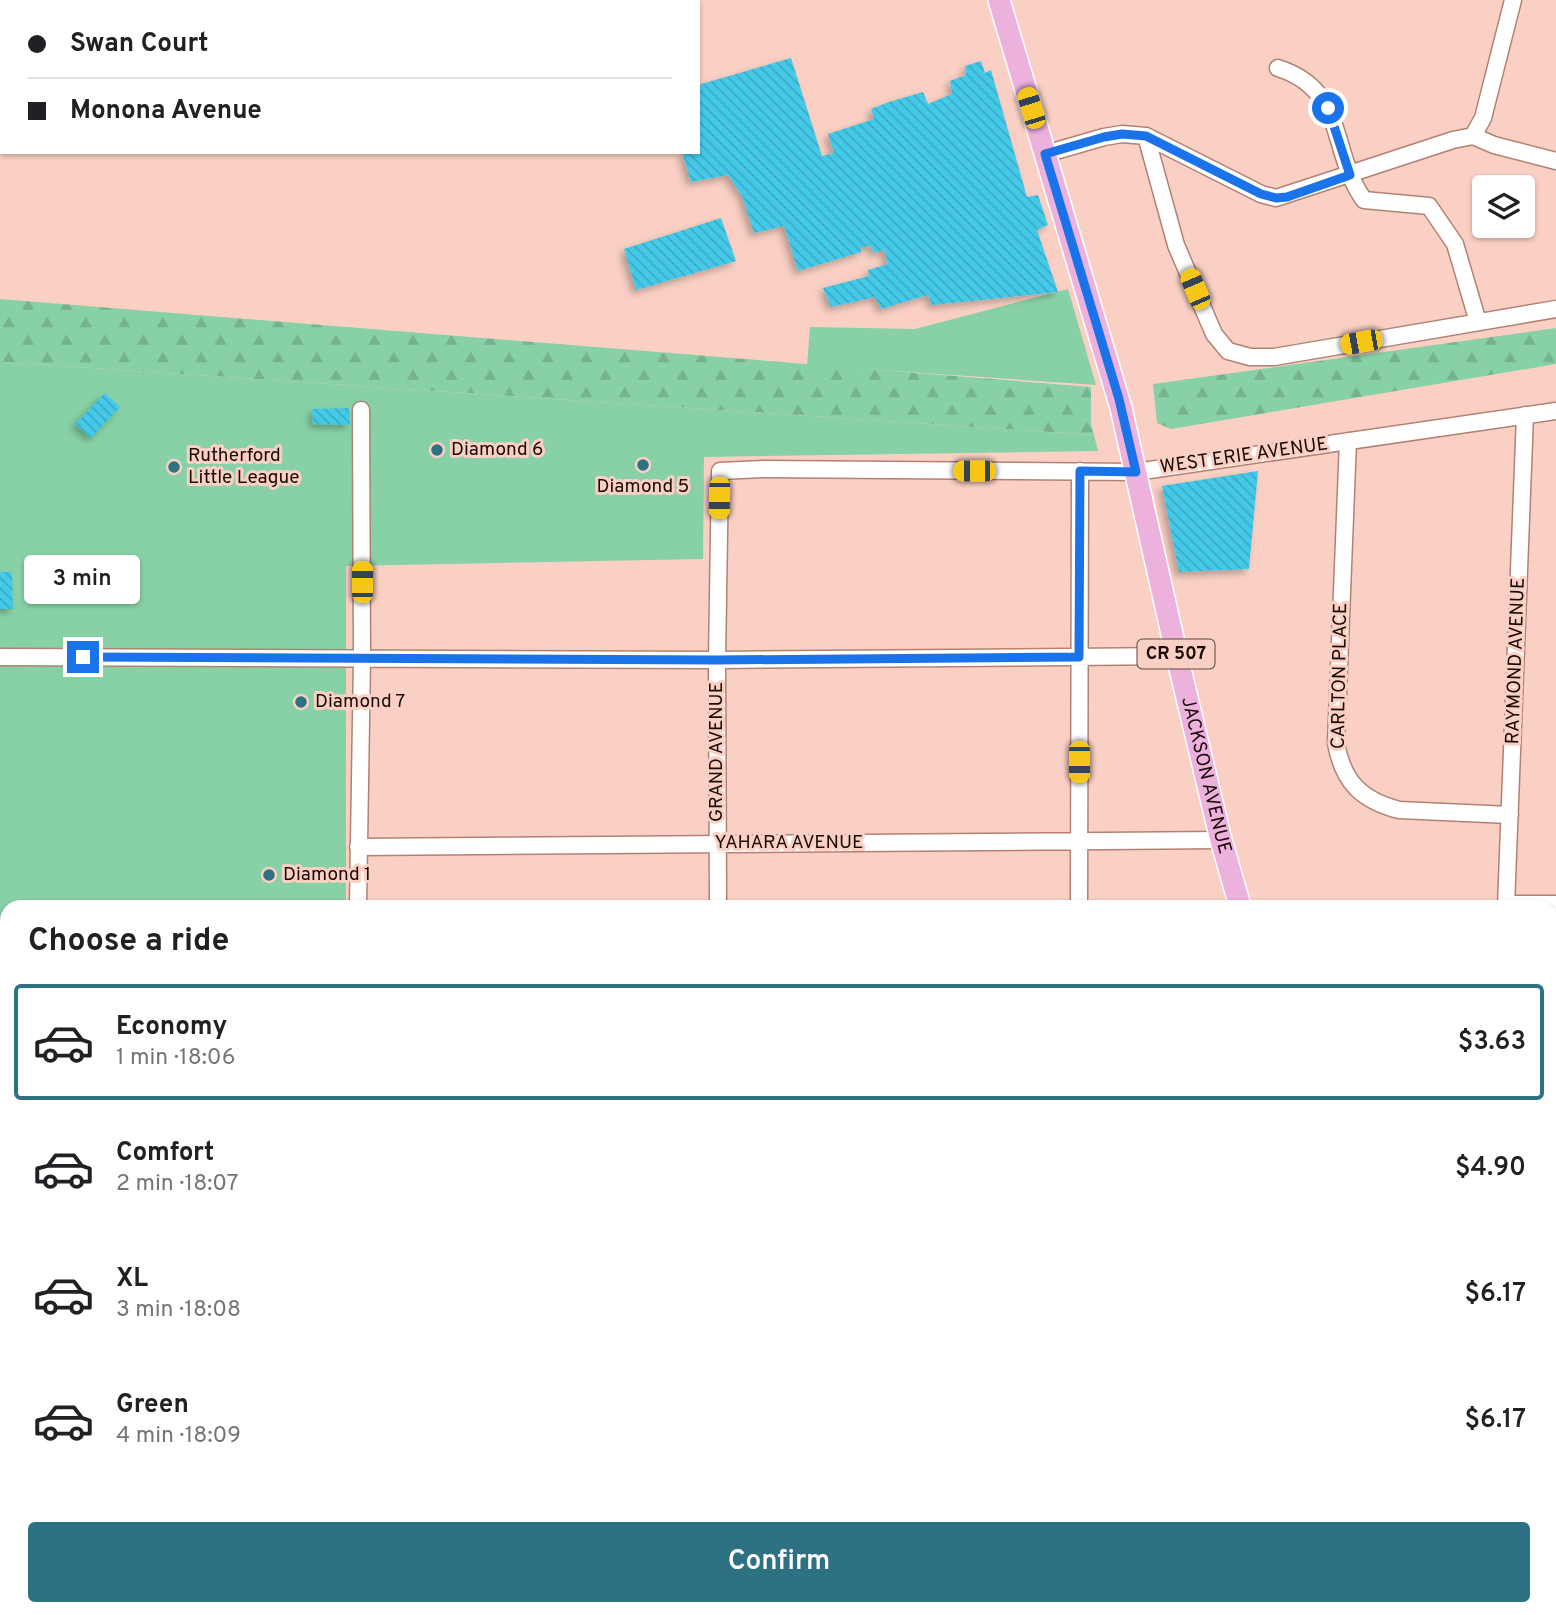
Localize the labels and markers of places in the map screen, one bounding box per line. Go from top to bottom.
place label: Diamond 6 [451,438,543,462]
marker: Diamond 6 [429,442,445,458]
place label: Rutherford Little League [188,444,299,490]
marker: Diamond 5 [635,457,651,473]
marker: Rutherford Little League [166,459,182,475]
place label: Diamond 5 [597,475,689,499]
place label: Diamond 7 [315,690,405,714]
marker: Diamond 7 [293,694,309,710]
place label: Diamond 1 [283,863,371,887]
marker: Diamond 1 [261,867,277,883]

